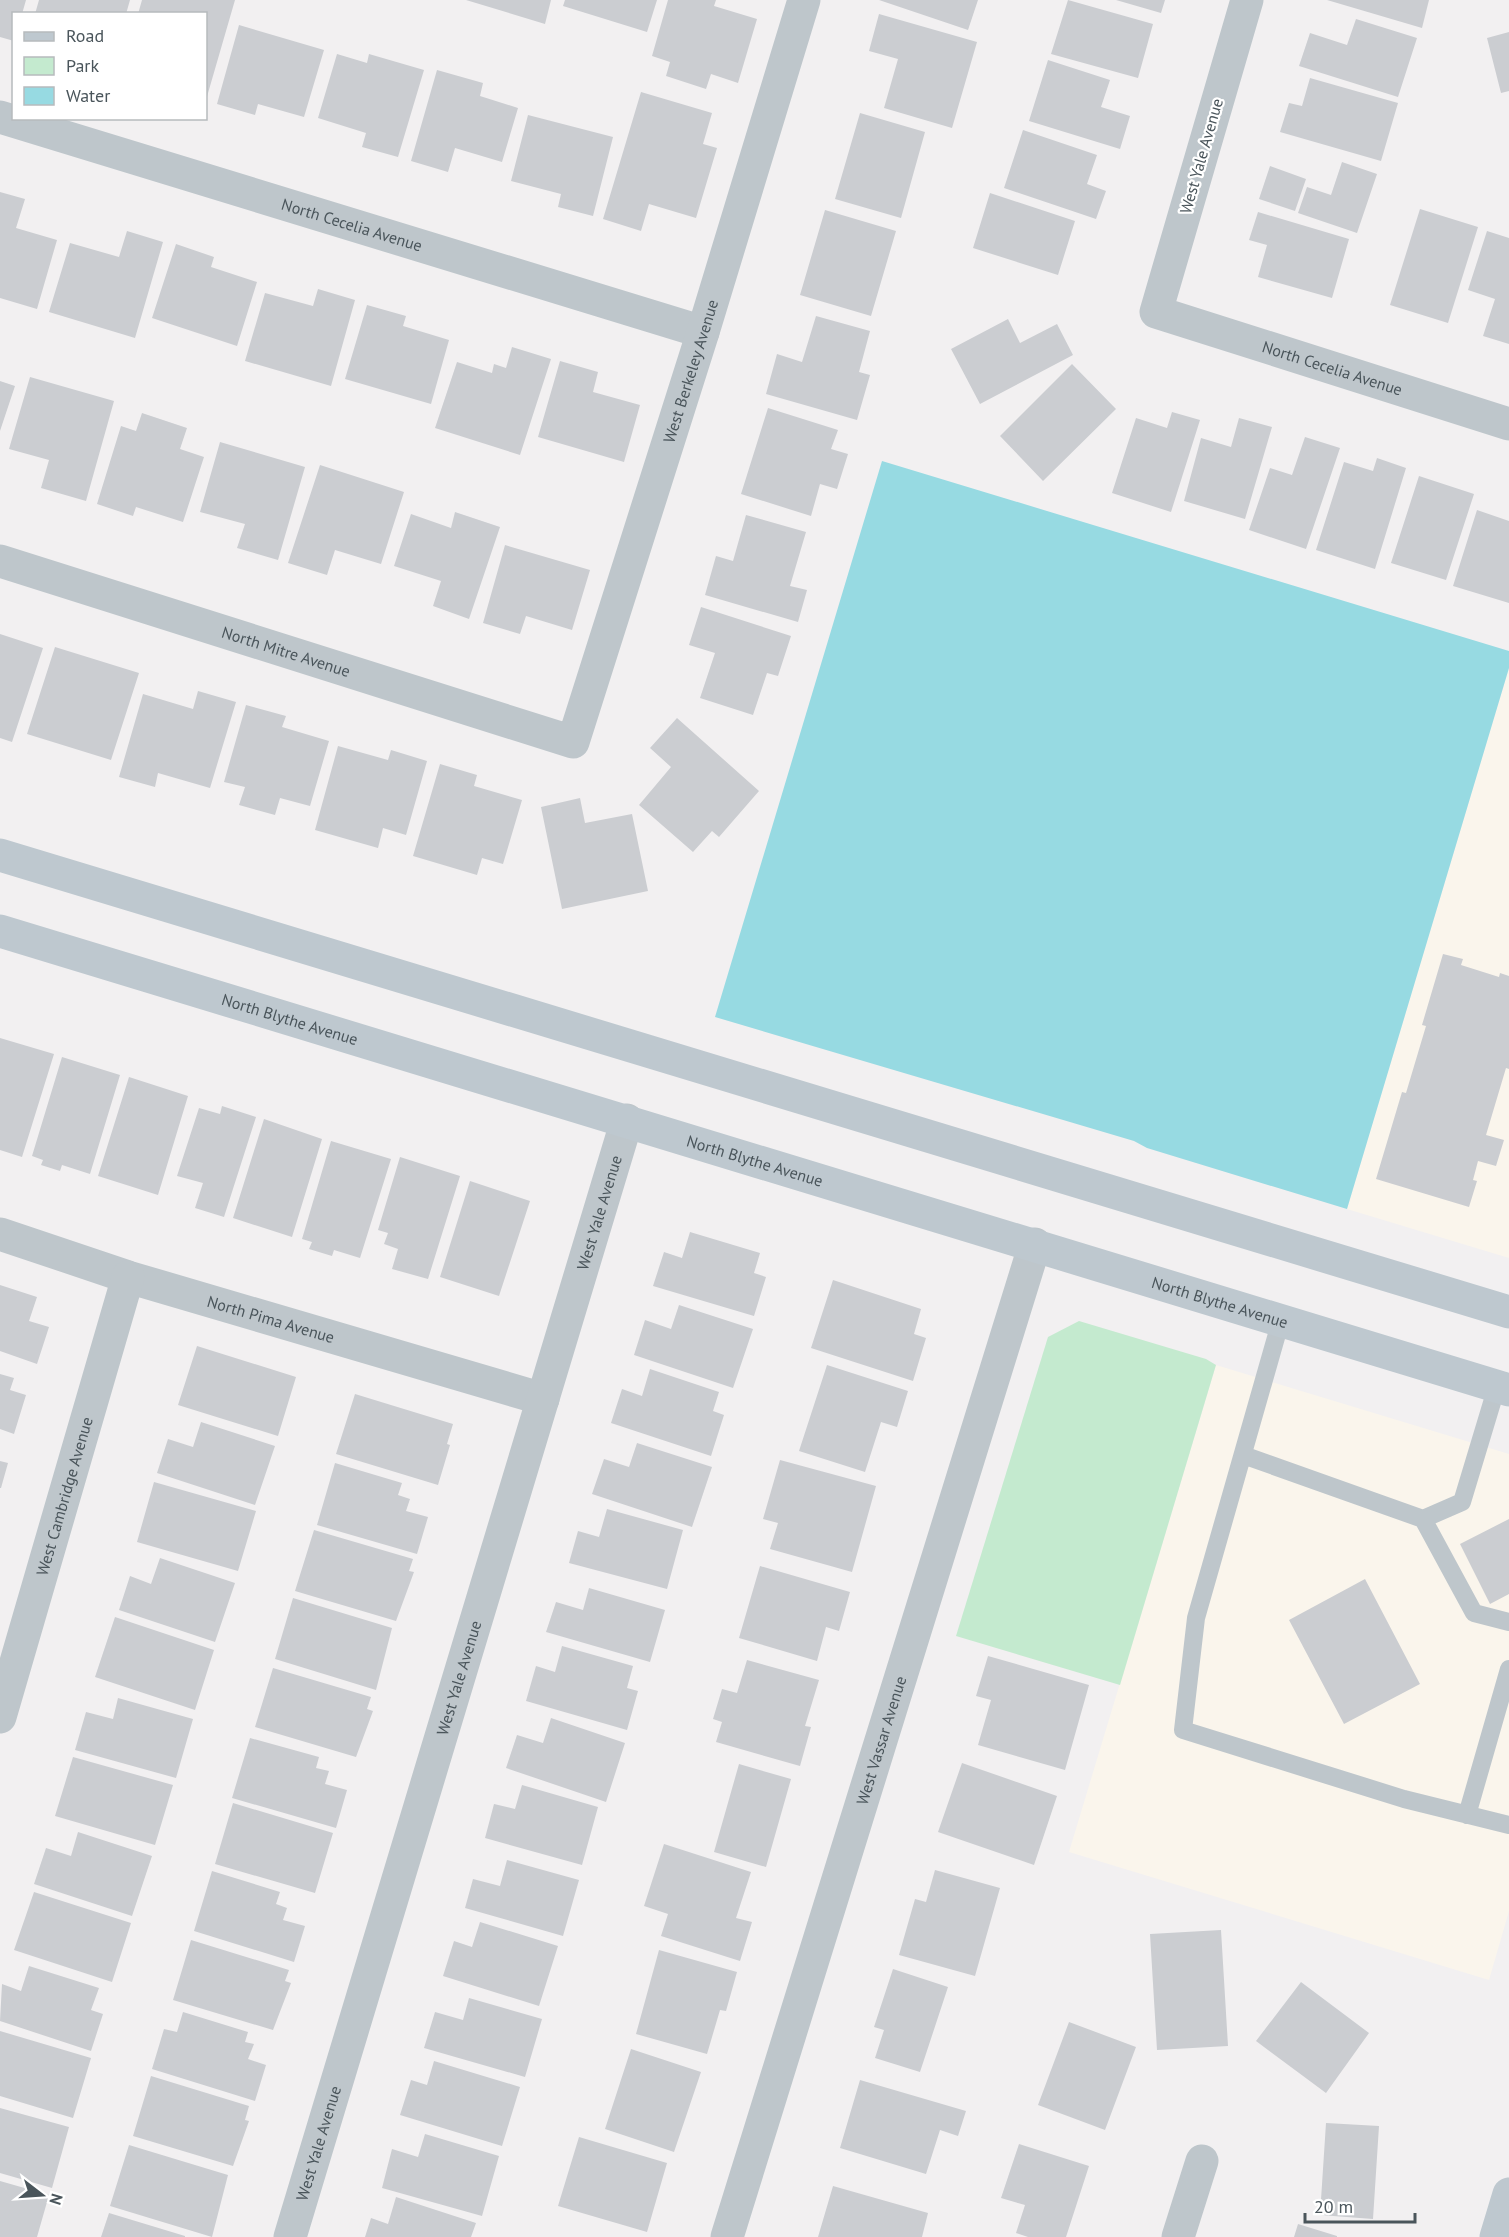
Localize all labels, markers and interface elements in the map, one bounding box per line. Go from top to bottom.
legend [12,12,207,120]
text: Road [66,24,104,47]
text: Park [66,54,99,77]
text: Water [66,84,110,107]
street label: West Yale Avenue [1175,96,1227,216]
street label: North Cecelia Avenue [279,194,425,256]
street label: West Berkeley Avenue [659,297,722,445]
street label: North Cecelia Avenue [1260,336,1405,400]
street label: North Mitre Avenue [219,622,353,681]
street label: North Blythe Avenue [219,989,360,1049]
street label: North Blythe Avenue [684,1130,825,1191]
street label: West Yale Avenue [572,1153,626,1272]
street label: North Blythe Avenue [1149,1272,1290,1332]
street label: North Pima Avenue [205,1291,337,1347]
street label: West Cambridge Avenue [32,1414,97,1578]
street label: West Yale Avenue [432,1618,485,1738]
street label: West Vassar Avenue [852,1674,910,1807]
street label: West Yale Avenue [292,2083,345,2203]
north arrow [12,2165,72,2225]
scale bar [1305,2186,1414,2224]
text: N [45,2191,67,2207]
text: 20 m [1314,2195,1353,2218]

